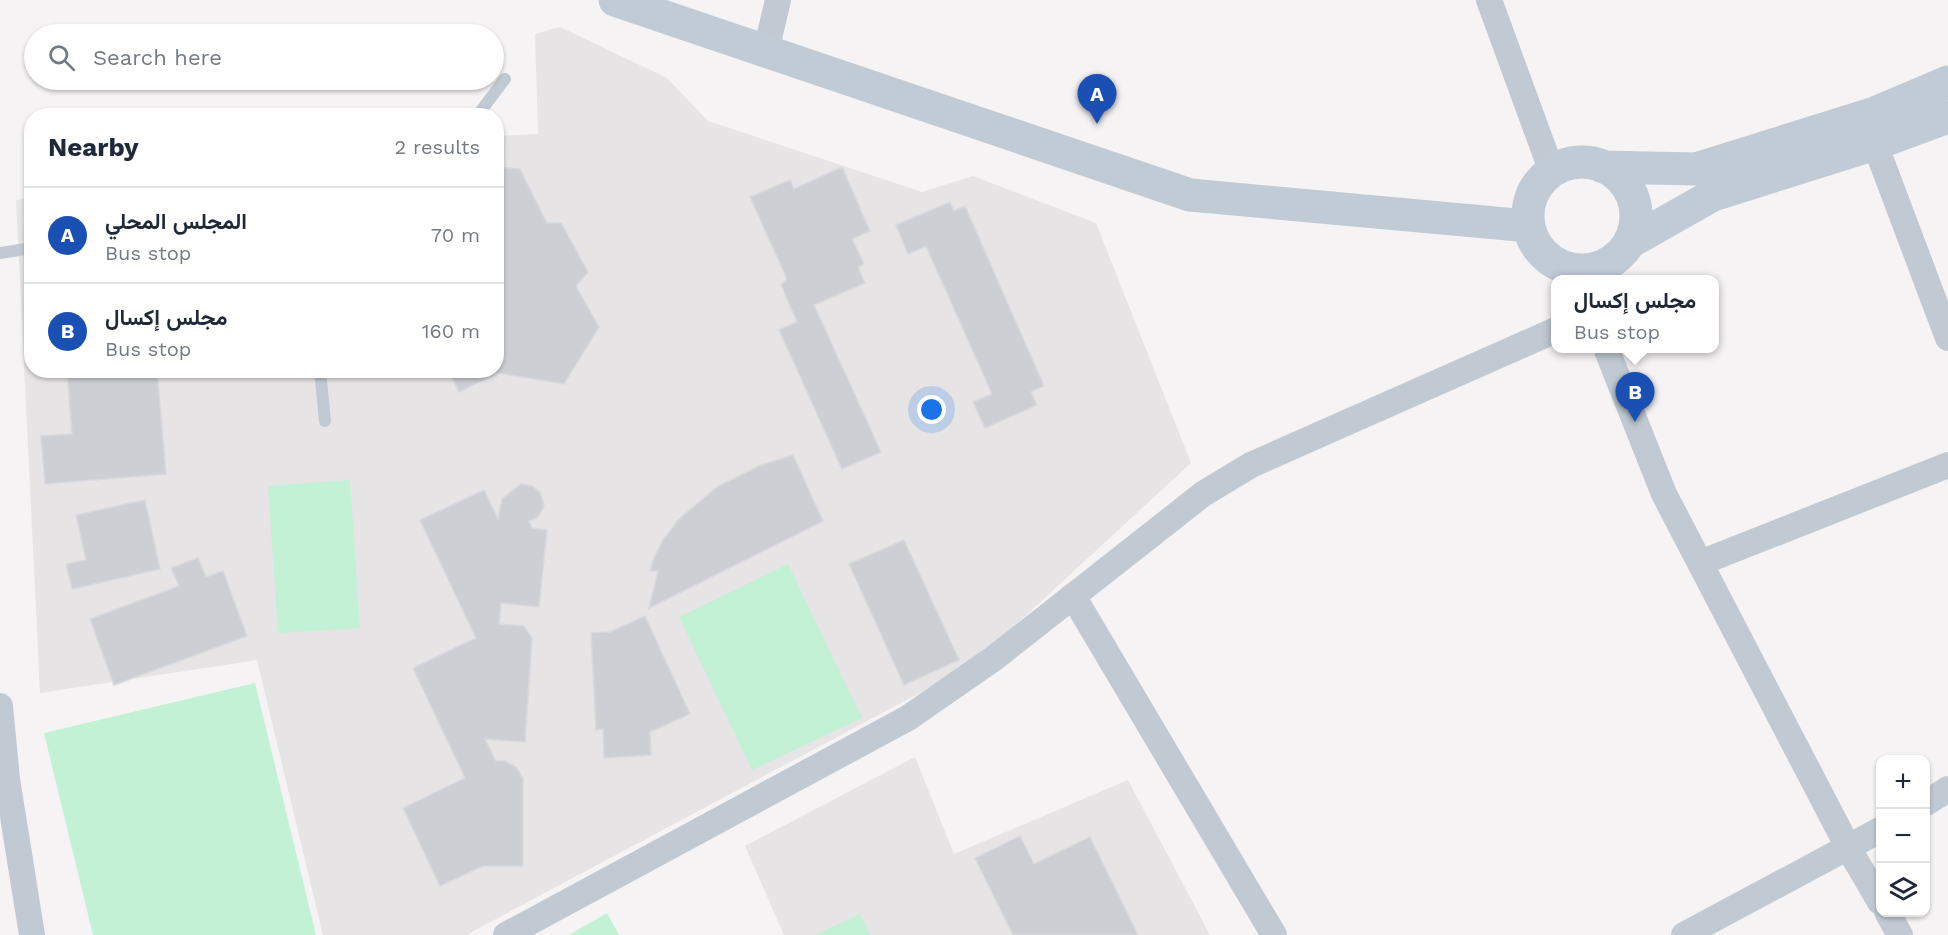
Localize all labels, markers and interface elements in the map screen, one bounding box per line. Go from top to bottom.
search box [24,24,504,90]
icon: search [45,41,78,74]
text: Search here [93,45,222,70]
pin: A [1078,74,1116,124]
text: Nearby [48,132,139,162]
text: 2 results [395,135,480,159]
text: المجلس المحلي [105,209,247,234]
text: A [61,223,74,247]
text: 70 m [431,223,480,247]
text: Bus stop [105,241,191,265]
popup [1551,275,1719,353]
text: مجلس إكسال [1574,288,1696,313]
text: مجلس إكسال [105,305,228,330]
text: B [61,319,74,343]
text: 160 m [422,319,480,343]
text: Bus stop [1574,320,1660,344]
text: Bus stop [105,337,191,361]
pin: B [1616,372,1654,422]
your location [917,395,946,424]
map controls [1876,755,1930,917]
button: + [1876,755,1930,809]
button: − [1876,809,1930,863]
button: layers [1876,863,1930,917]

